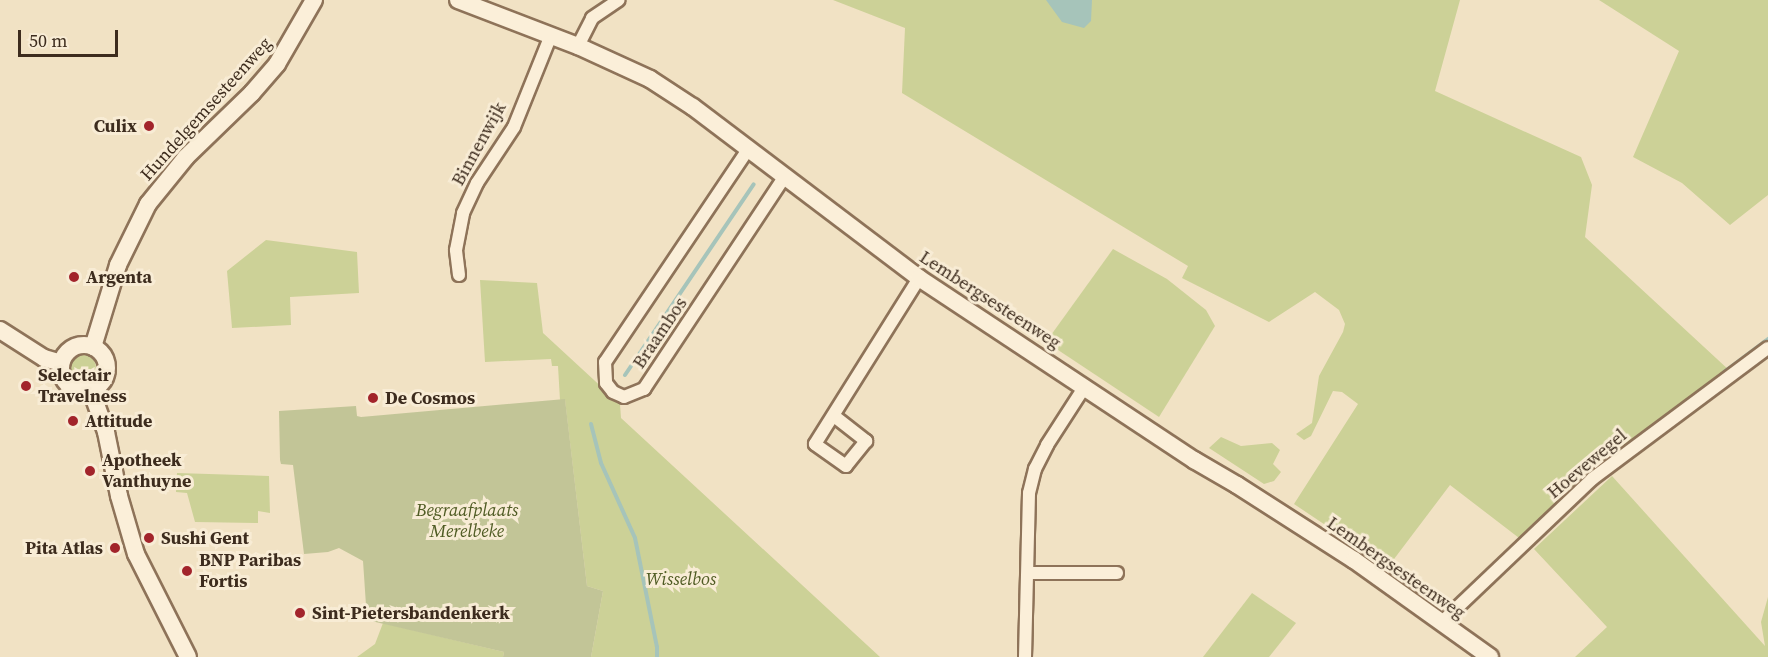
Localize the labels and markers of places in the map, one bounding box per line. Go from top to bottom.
place label: Culix [94,115,137,137]
marker: Culix [142,119,156,133]
place label: Argenta [86,266,152,288]
marker: Argenta [67,270,81,284]
place label: Selectair Travelness [38,365,127,407]
marker: Selectair Travelness [19,379,33,393]
place label: De Cosmos [385,387,475,409]
marker: De Cosmos [366,391,380,405]
place label: Attitude [85,410,152,432]
marker: Attitude [66,414,80,428]
place label: Apotheek Vanthuyne [102,450,191,492]
marker: Apotheek Vanthuyne [83,464,97,478]
place label: Sushi Gent [161,527,249,549]
marker: Sushi Gent [142,531,156,545]
place label: Pita Atlas [25,537,103,559]
marker: Pita Atlas [108,541,122,555]
place label: BNP Paribas Fortis [199,550,301,592]
marker: BNP Paribas Fortis [180,564,194,578]
place label: Sint-Pietersbandenkerk [312,602,510,624]
marker: Sint-Pietersbandenkerk [293,606,307,620]

